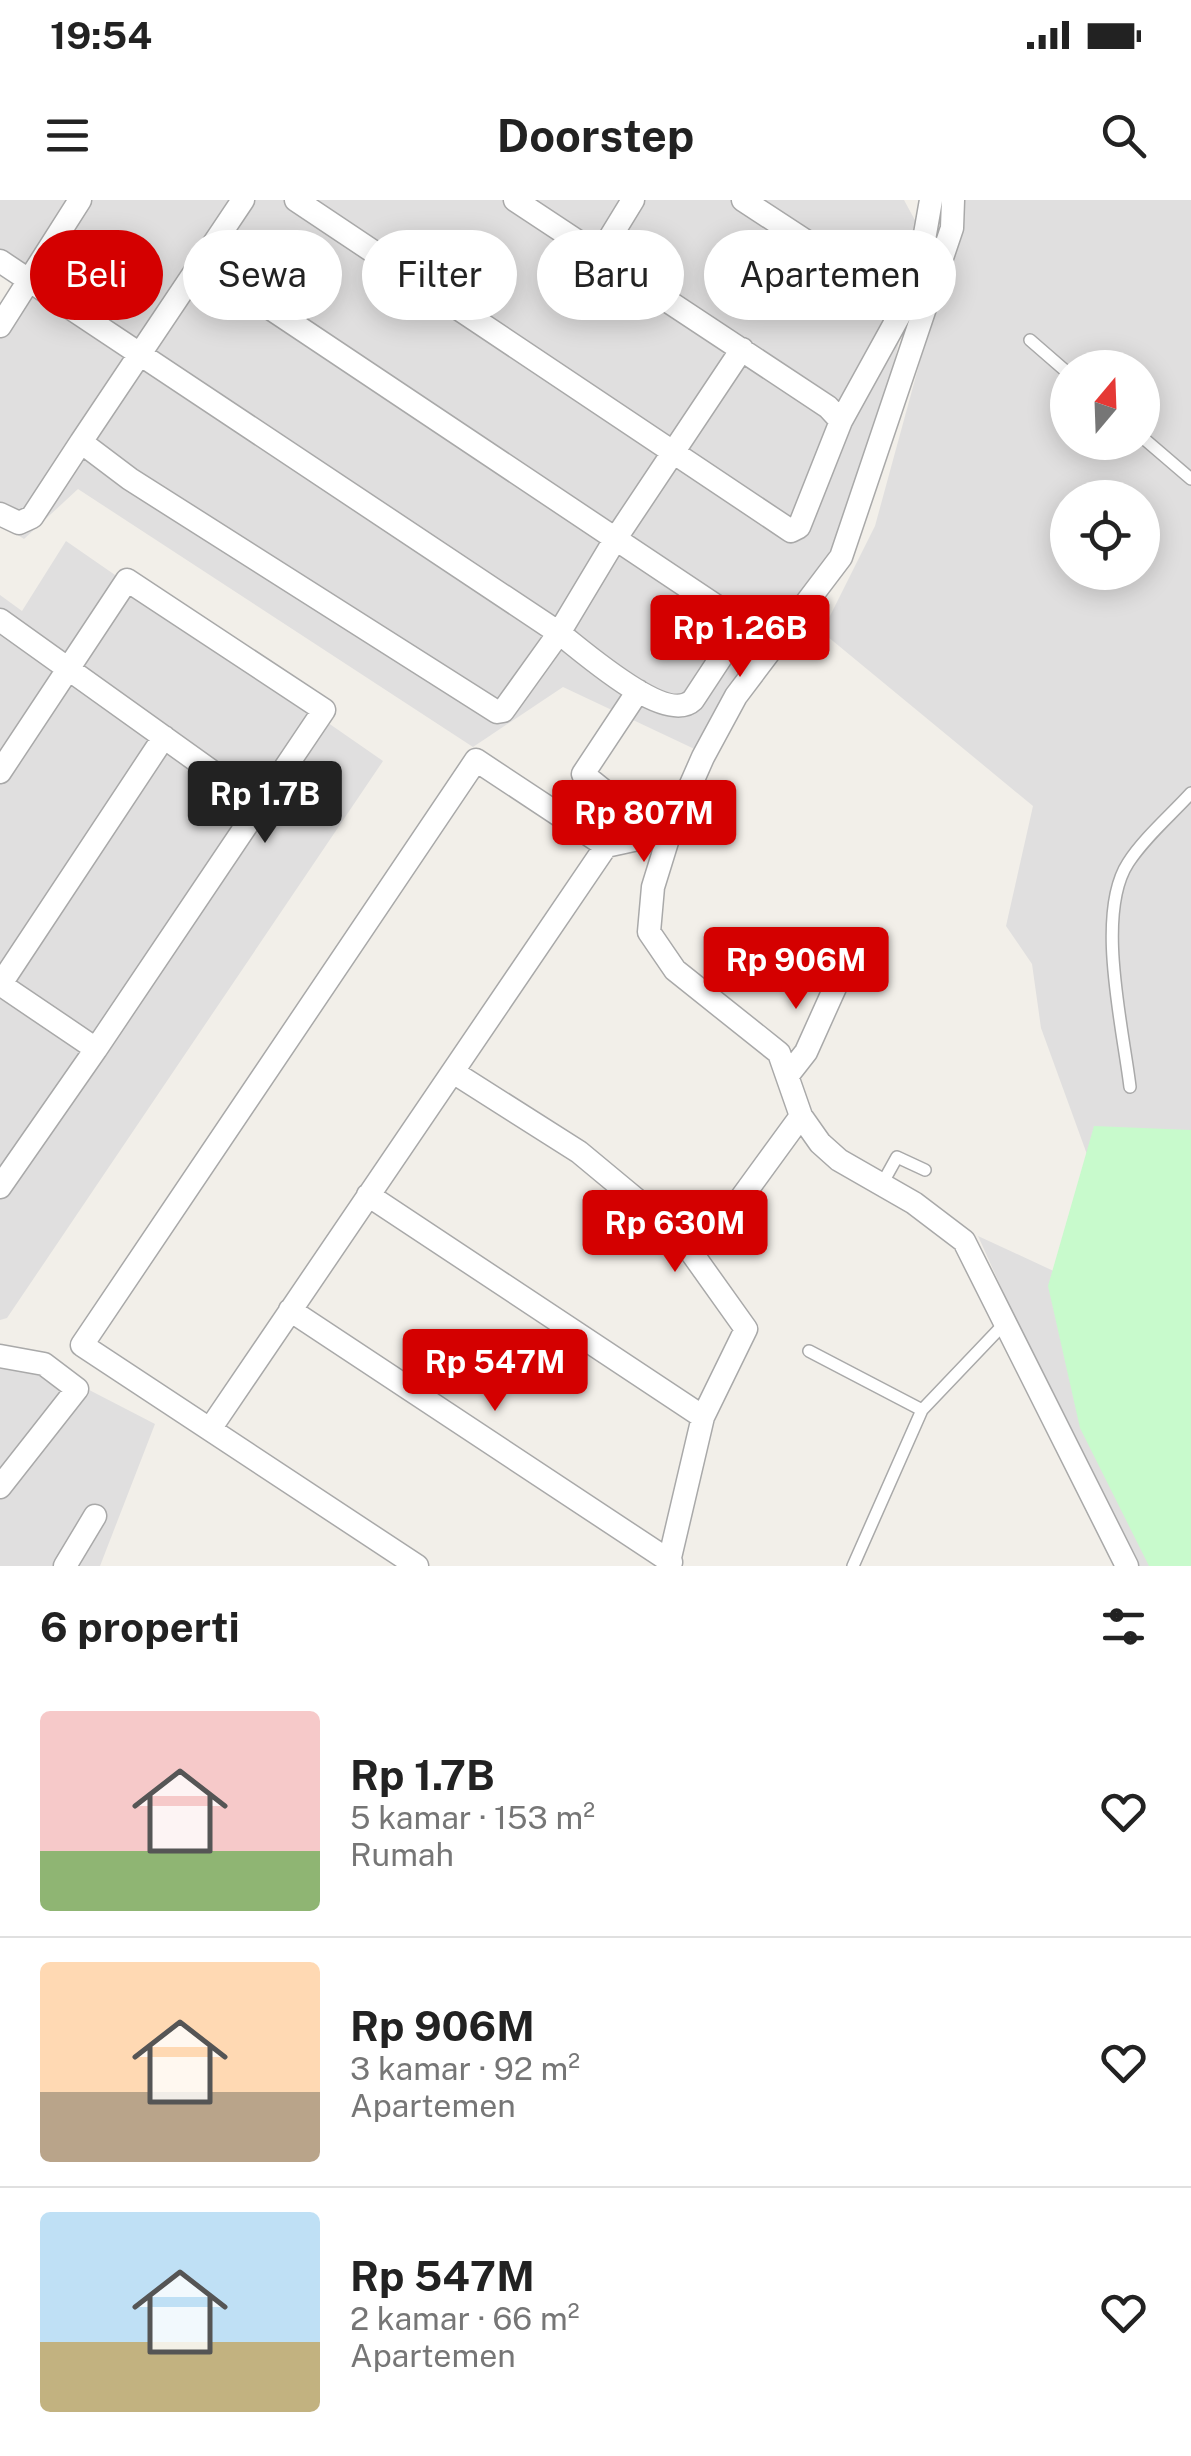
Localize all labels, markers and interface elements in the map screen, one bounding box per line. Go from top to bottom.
text: 19:54 [50,13,152,58]
icon: menu [40,108,95,163]
icon: search [1096,108,1151,163]
text: Doorstep [497,109,694,162]
chip: Beli [30,230,163,320]
chip: Sewa [183,230,342,320]
chip: Filter [362,230,517,320]
chip: Baru [537,230,684,320]
chip: Apartemen [704,230,956,320]
north arrow [1050,350,1160,460]
map controls [1050,350,1160,590]
button: locate [1050,480,1160,590]
pin: Rp 1.26B [637,595,843,680]
text: Rp 1.26B [672,609,808,646]
pin: Rp 1.7B [173,761,357,846]
text: Rp 1.7B [210,775,320,812]
pin: Rp 807M [552,780,736,865]
text: Rp 807M [574,794,714,831]
pin: Rp 906M [704,927,888,1012]
text: Rp 906M [726,941,866,978]
pin: Rp 630M [583,1190,767,1275]
text: Rp 630M [605,1204,745,1241]
pin: Rp 547M [403,1329,587,1414]
text: Rp 547M [425,1343,565,1380]
icon: filters [1096,1599,1151,1654]
text: 6 properti [40,1602,240,1651]
text: Rp 1.7B [350,1750,495,1799]
icon: home [120,1751,240,1871]
icon: heart [1096,1784,1151,1839]
text: 5 kamar · 153 m² [350,1799,595,1836]
text: Rumah [350,1836,454,1873]
text: Rp 906M [350,2001,535,2050]
icon: home [120,2002,240,2122]
icon: heart [1096,2035,1151,2090]
text: 3 kamar · 92 m² [350,2050,580,2087]
text: Apartemen [350,2087,516,2124]
text: Rp 547M [350,2251,535,2300]
icon: home [120,2252,240,2372]
icon: heart [1096,2285,1151,2340]
text: 2 kamar · 66 m² [350,2300,579,2337]
text: Apartemen [350,2337,516,2374]

